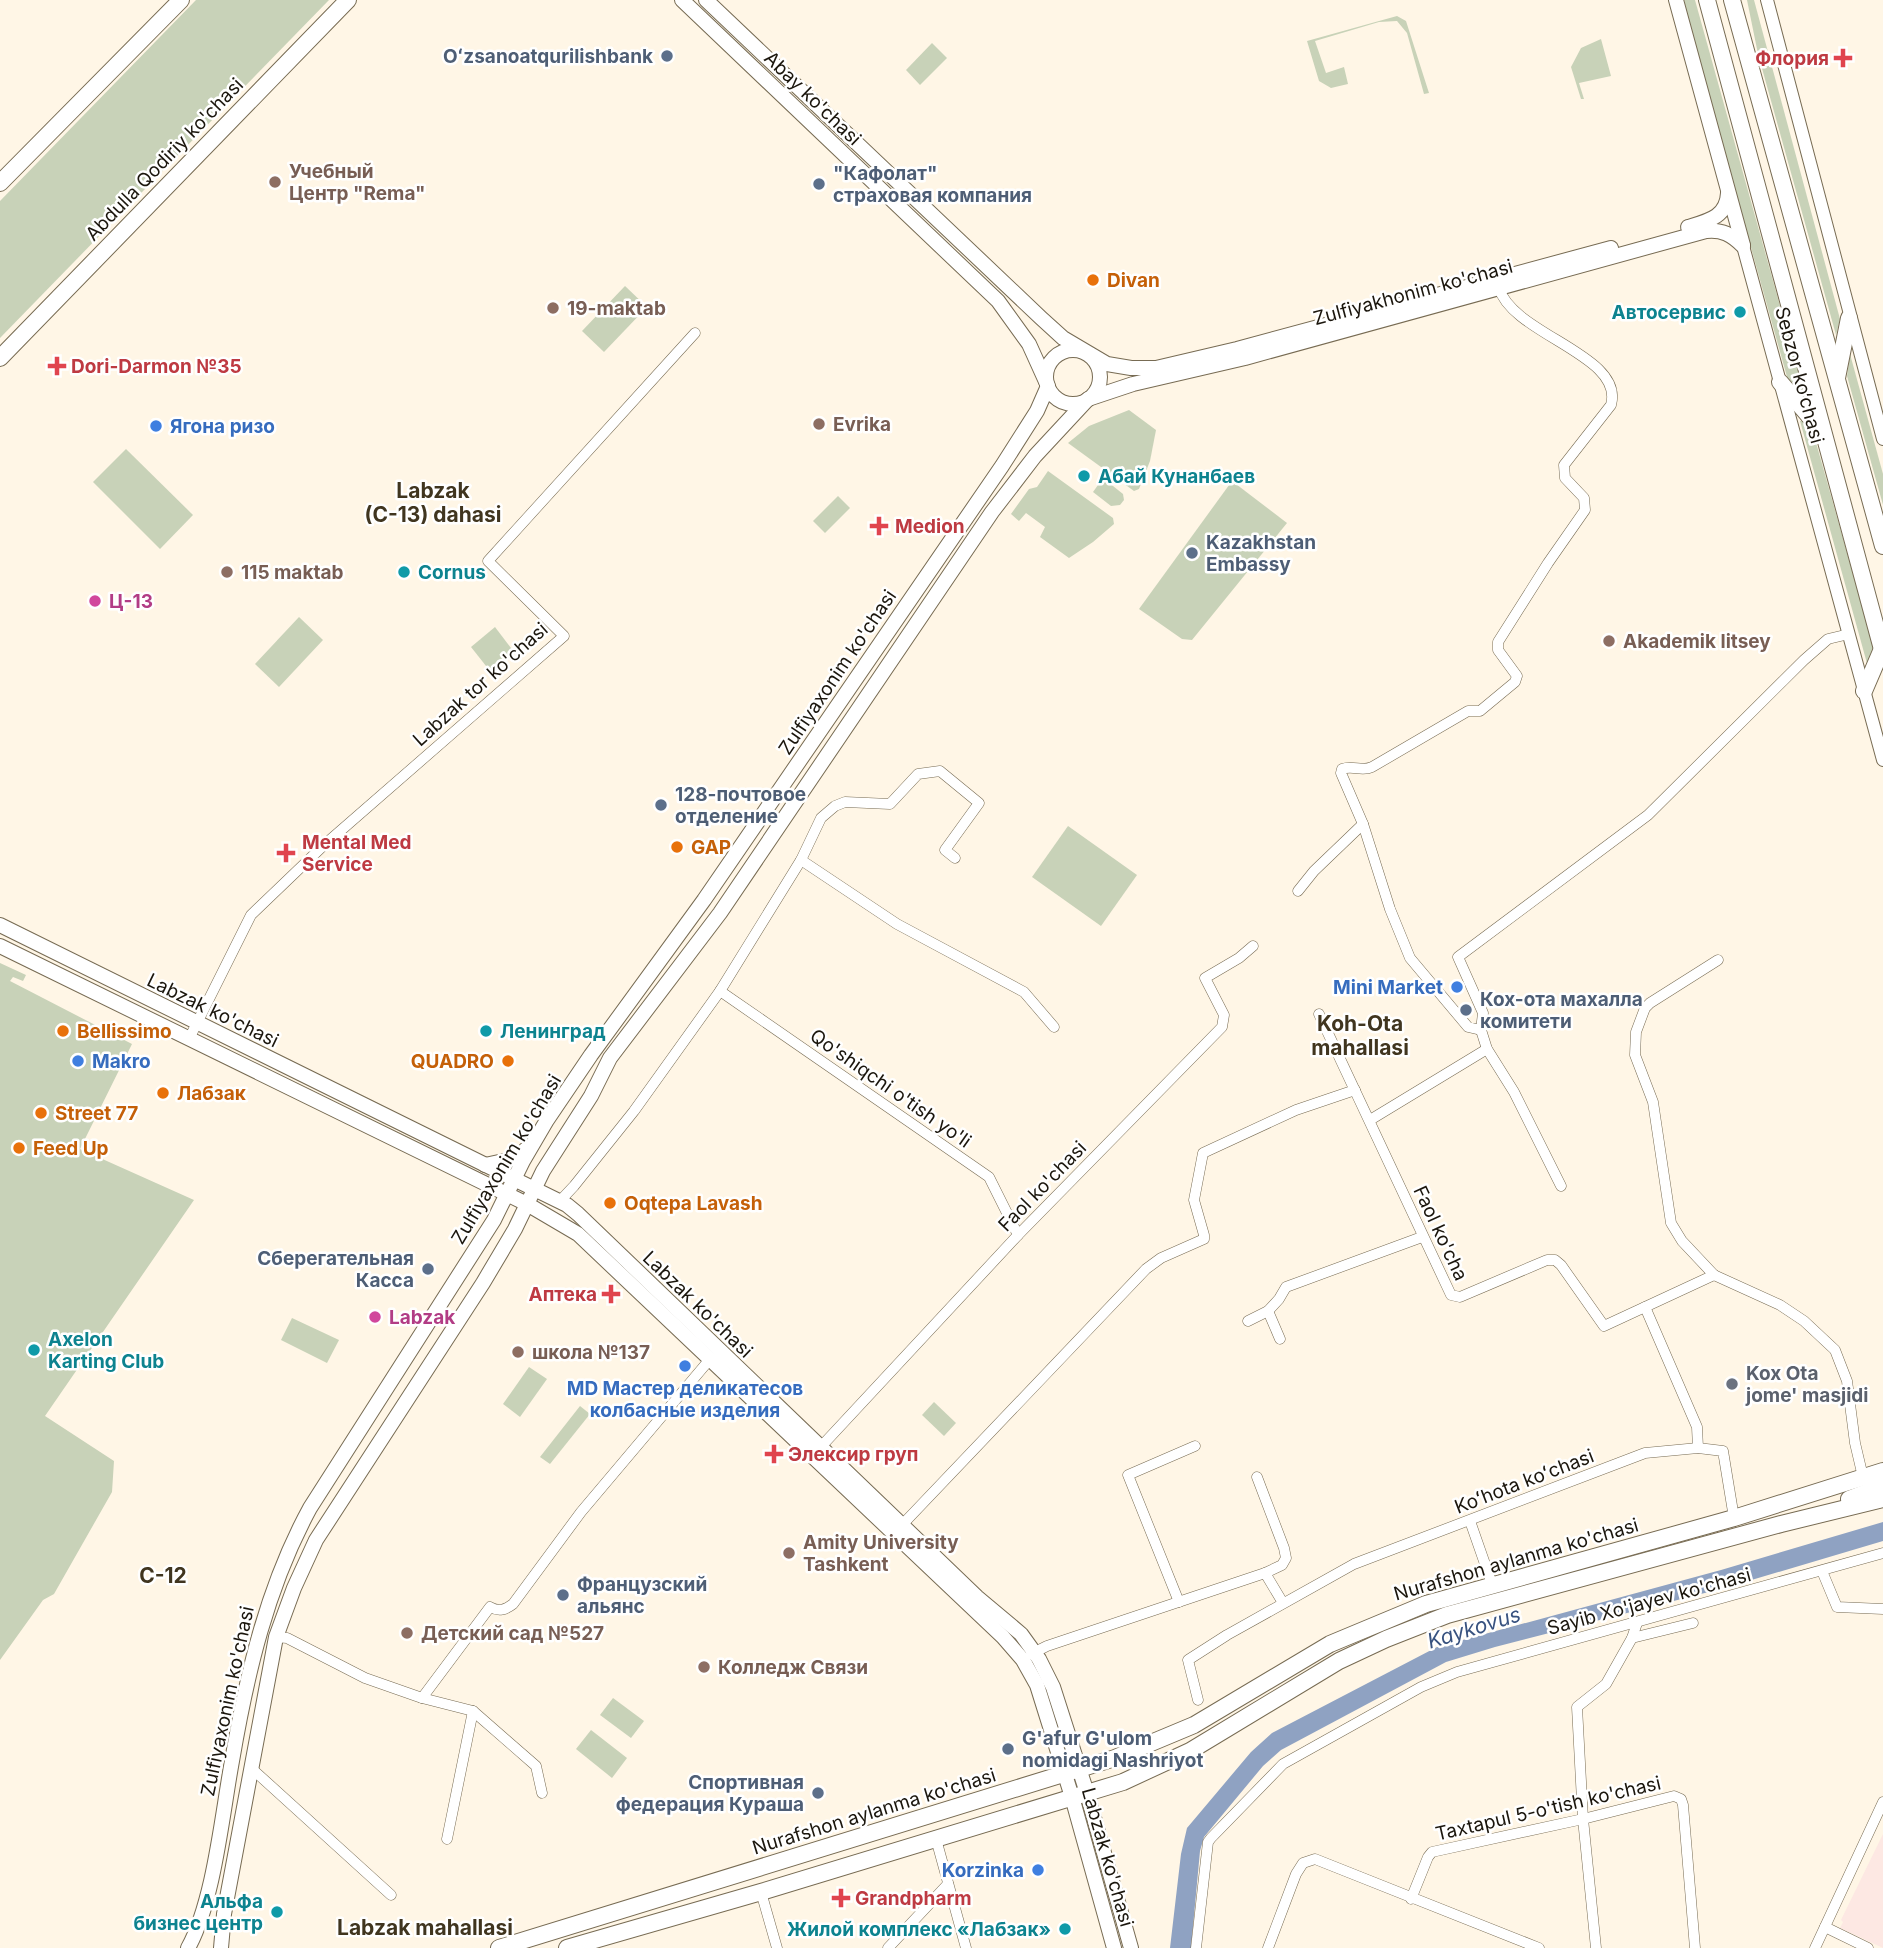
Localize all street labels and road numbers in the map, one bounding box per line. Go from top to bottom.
street label: Abay ko'chasi [760,47,866,150]
street label: Abdulla Qodiriy ko'chasi [81,73,248,245]
street label: Zulfiyakhonim ko'chasi [1311,255,1515,330]
street label: Sebzor ko‘chasi [1770,304,1829,446]
street label: Zulfiyaxonim ko'chasi [774,586,901,759]
street label: Labzak tor ko'chasi [408,618,553,751]
street label: Labzak ko'chasi [143,969,282,1052]
street label: Qo'shiqchi o'tish yo'li [806,1024,976,1153]
street label: Zulfiyaxonim ko'chasi [447,1070,566,1248]
street label: Faol ko'chasi [994,1136,1091,1236]
street label: Faol ko'cha [1409,1182,1473,1284]
street label: Labzak ko'chasi [638,1246,757,1363]
street label: Koʻhota koʻchasi [1451,1444,1597,1519]
street label: Nurafshon aylanma ko'chasi [1391,1513,1641,1605]
street label: Sayib Xo'jayev ko'chasi [1545,1563,1754,1640]
street label: Zulfiyaxonim ko'chasi [196,1604,259,1798]
street label: Nurafshon aylanma ko'chasi [750,1763,999,1860]
street label: Taxtapul 5-o'tish ko'chasi [1433,1771,1663,1846]
street label: Labzak ko'chasi [1077,1785,1138,1929]

